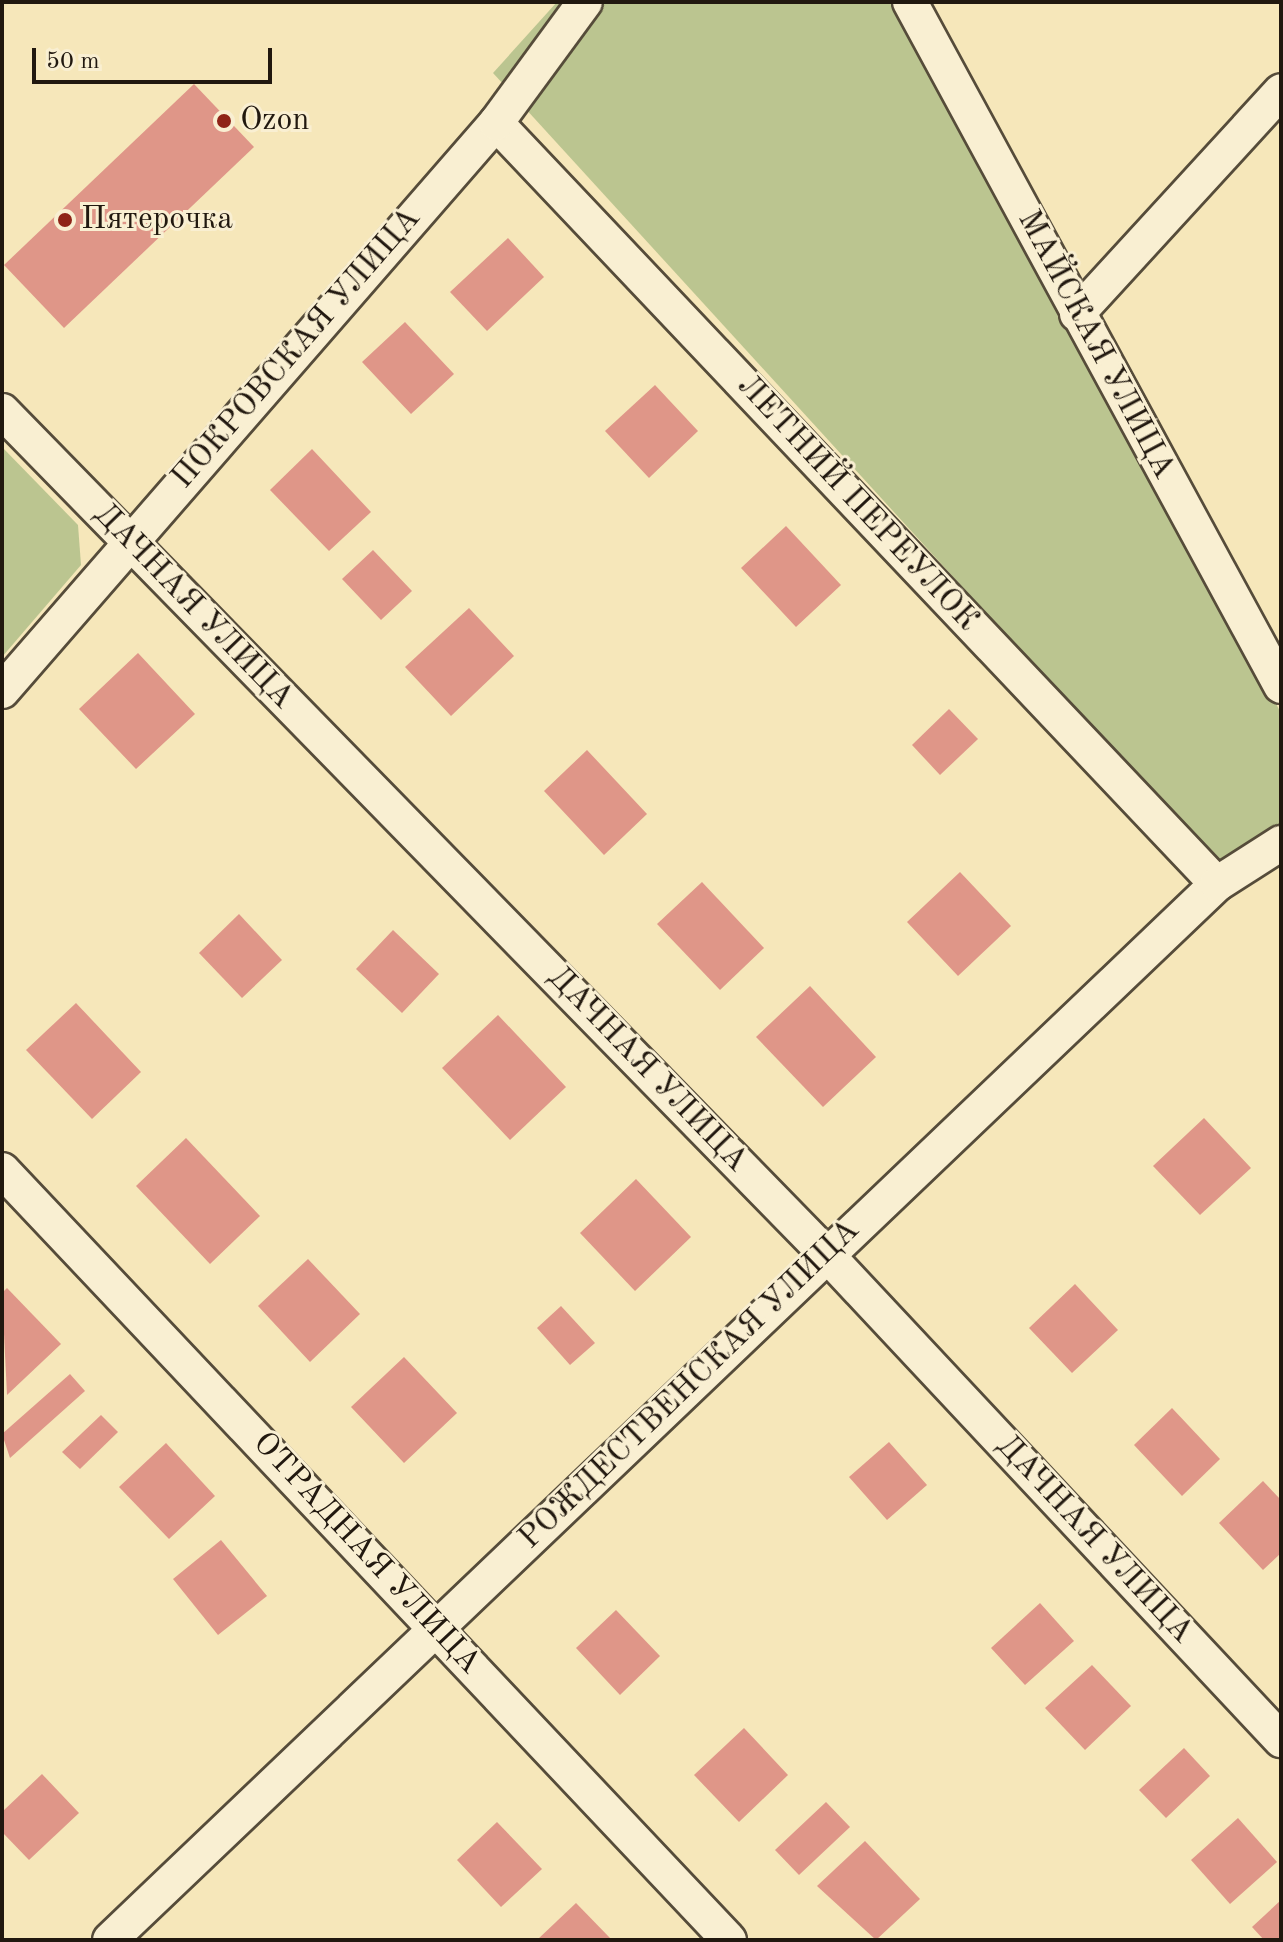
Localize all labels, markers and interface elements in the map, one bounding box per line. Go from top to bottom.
scale bar [36,32,276,82]
text: 50 m [46,50,100,74]
place label: Ozon [240,102,310,140]
marker: Ozon [215,112,233,130]
place label: Пятерочка [81,201,233,239]
street label: ПОКРОВСКАЯ УЛИЦА [164,201,430,497]
street label: МАЙСКАЯ УЛИЦА [1008,204,1182,486]
marker: Пятерочка [56,211,74,229]
street label: ЛЕТНИЙ ПЕРЕУЛОК [728,368,986,640]
street label: ДАЧНАЯ УЛИЦА [85,496,301,718]
street label: ДАЧНАЯ УЛИЦА [539,959,755,1181]
street label: РОЖДЕСТВЕНСКАЯ УЛИЦА [512,1212,868,1558]
street label: ОТРАДНАЯ УЛИЦА [244,1425,488,1683]
street label: ДАЧНАЯ УЛИЦА [987,1428,1201,1652]

